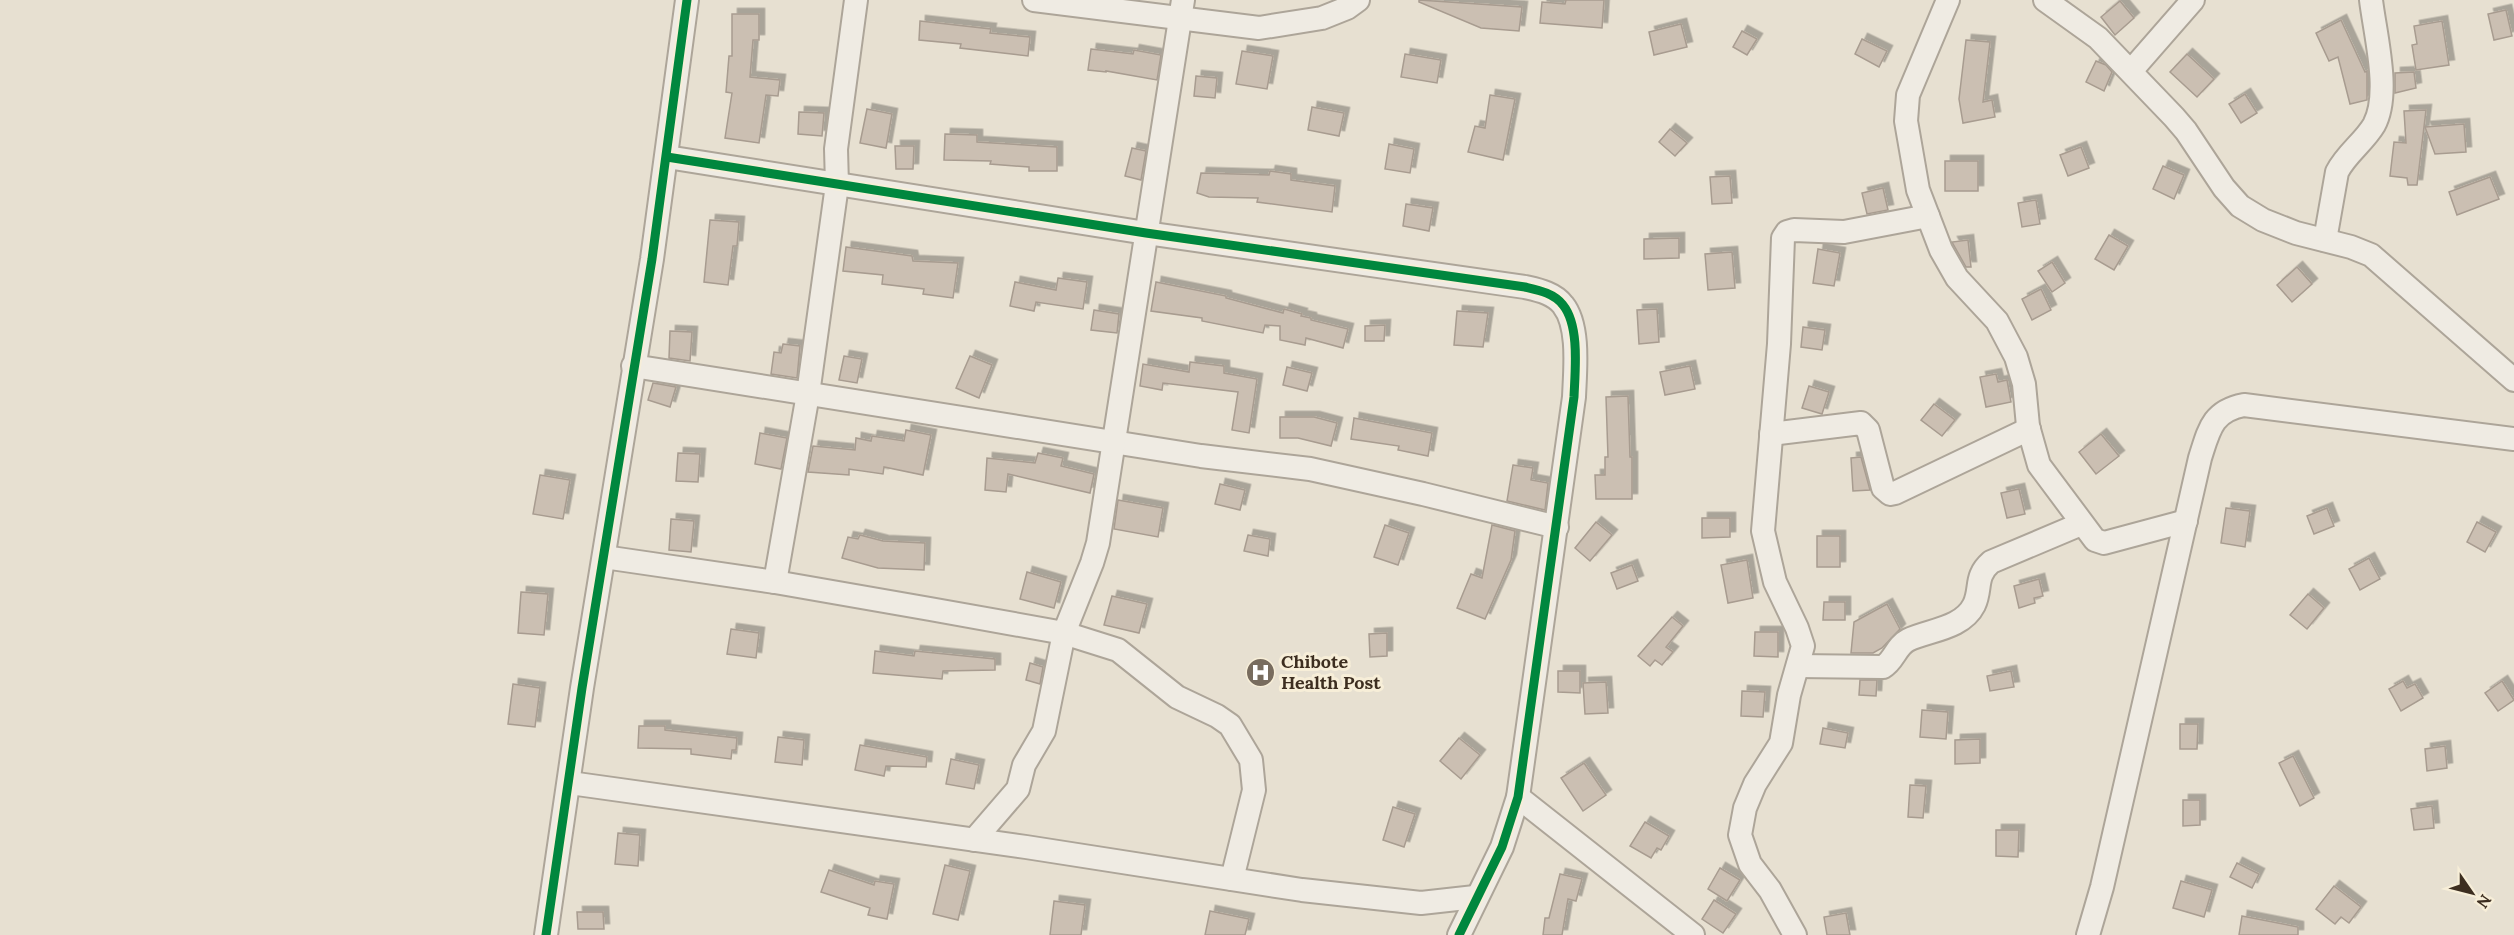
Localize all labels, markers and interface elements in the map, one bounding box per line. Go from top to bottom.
place label: Chibote Health Post [1281,650,1381,694]
hospital icon: Chibote Health Post [1244,656,1276,688]
north arrow [2442,863,2502,923]
text: N [2473,891,2496,912]

